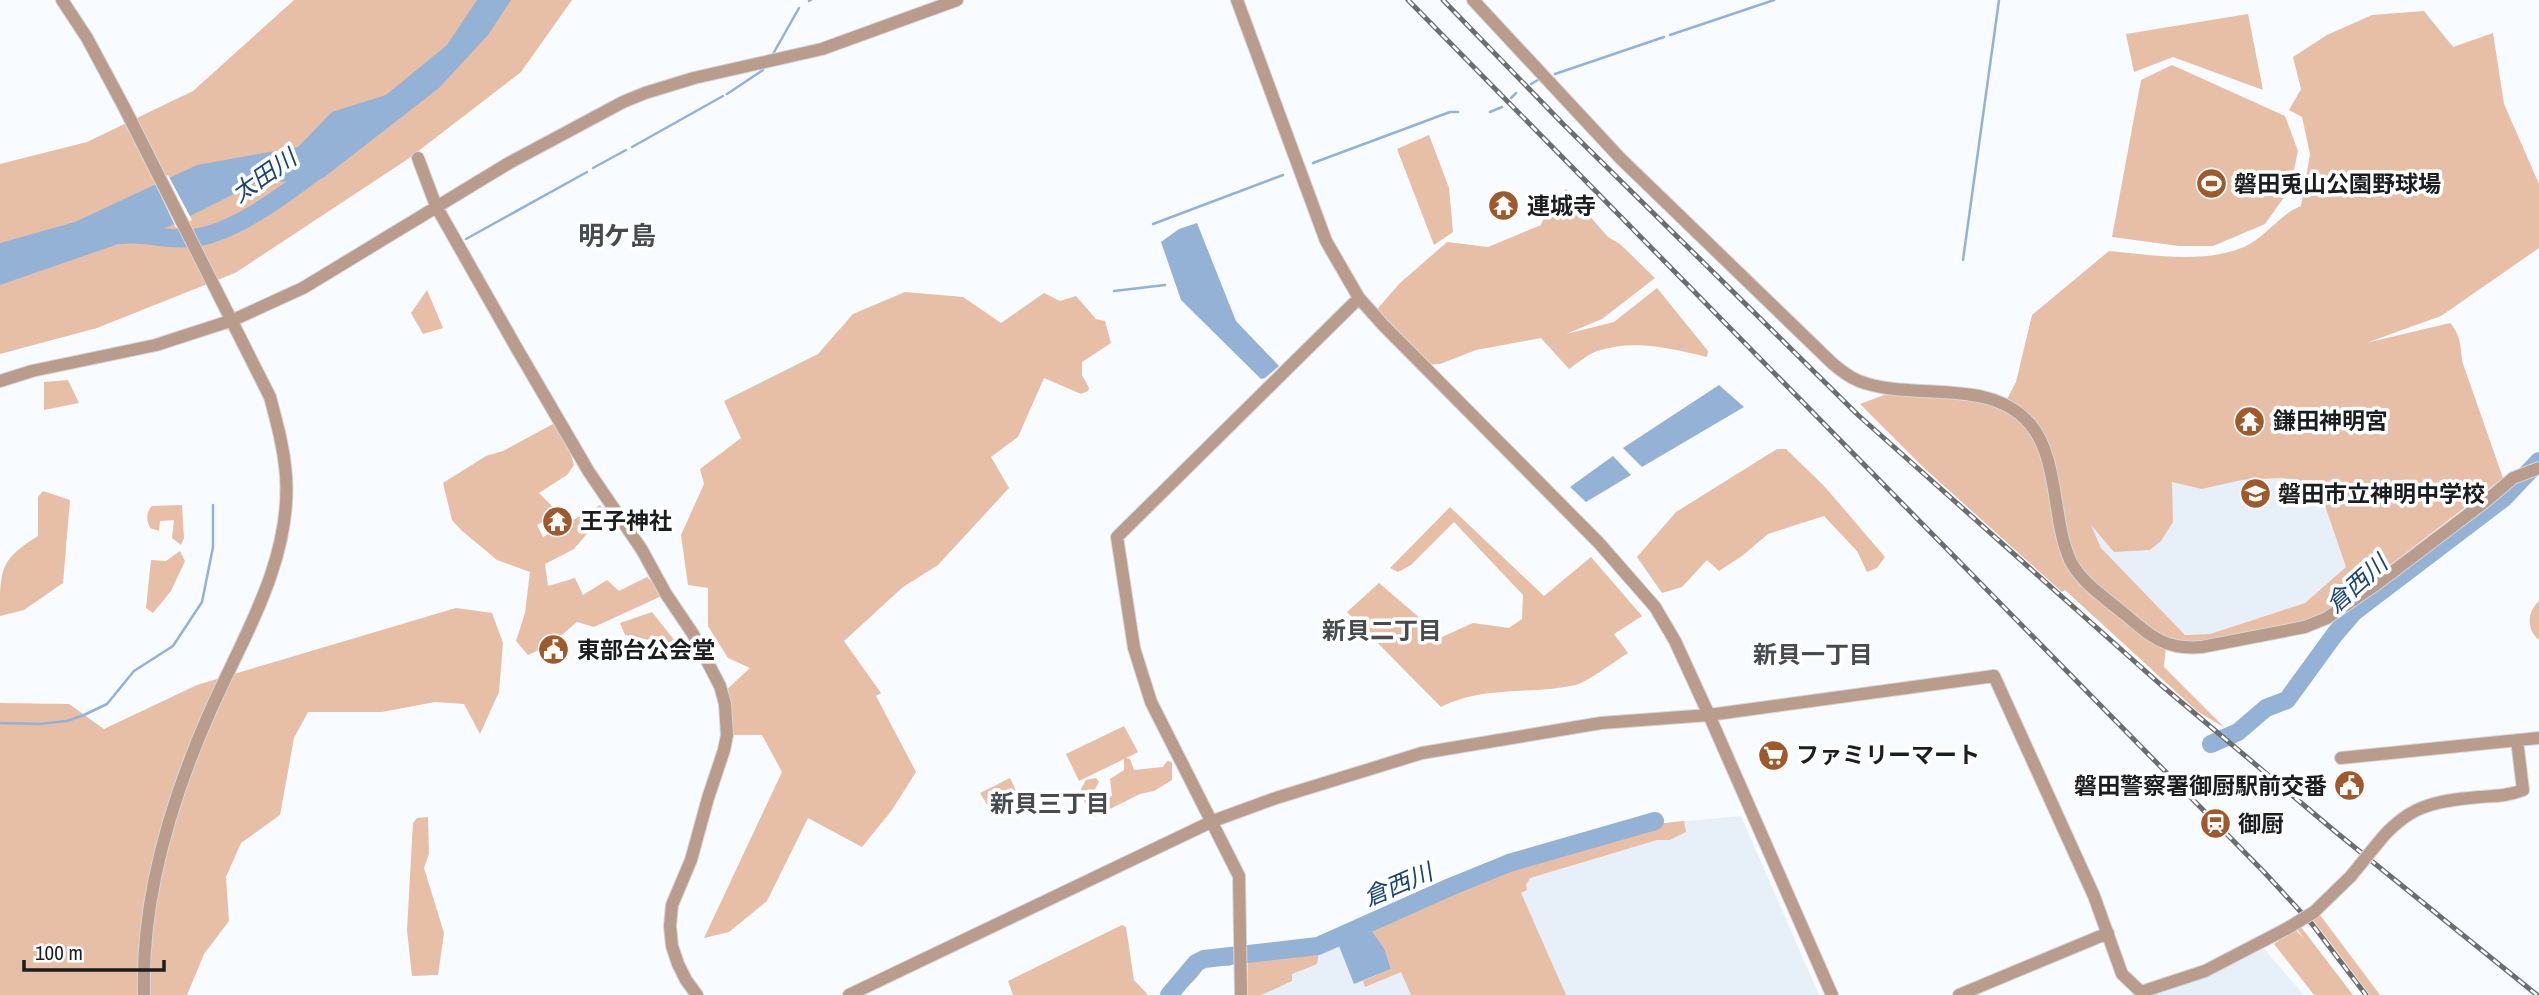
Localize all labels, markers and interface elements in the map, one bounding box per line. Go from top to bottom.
water label: 太田川 [225,140,305,209]
sports icon: 磐田兎山公園野球場 [2194,167,2228,201]
place label: 磐田兎山公園野球場 [2234,168,2441,199]
temple icon: 連城寺 [1487,189,1521,223]
place label: 連城寺 [1527,190,1596,221]
district label: 明ケ島 [578,218,656,253]
temple icon: 鎌田神明宮 [2233,404,2267,438]
place label: 鎌田神明宮 [2273,405,2388,436]
school or university icon: 磐田市立神明中学校 [2238,477,2272,511]
place label: 磐田市立神明中学校 [2278,478,2485,509]
temple icon: 王子神社 [540,504,574,538]
place label: 王子神社 [580,505,672,536]
water label: 倉西川 [2319,545,2396,619]
district label: 新貝二丁目 [1322,614,1442,646]
public building icon: 東部台公会堂 [537,633,571,667]
place label: 東部台公会堂 [577,634,715,665]
district label: 新貝一丁目 [1753,638,1873,670]
supermarket icon: ファミリーマート [1756,738,1790,772]
place label: ファミリーマート [1796,739,1980,770]
public building icon: 磐田警察署御厨駅前交番 [2333,769,2367,803]
place label: 磐田警察署御厨駅前交番 [2074,770,2327,801]
district label: 新貝三丁目 [990,787,1110,819]
station icon: 御厨 [2198,807,2232,841]
place label: 御厨 [2238,808,2284,839]
water label: 倉西川 [1358,854,1440,913]
scale bar [24,928,164,972]
text: 100 m [35,938,83,967]

